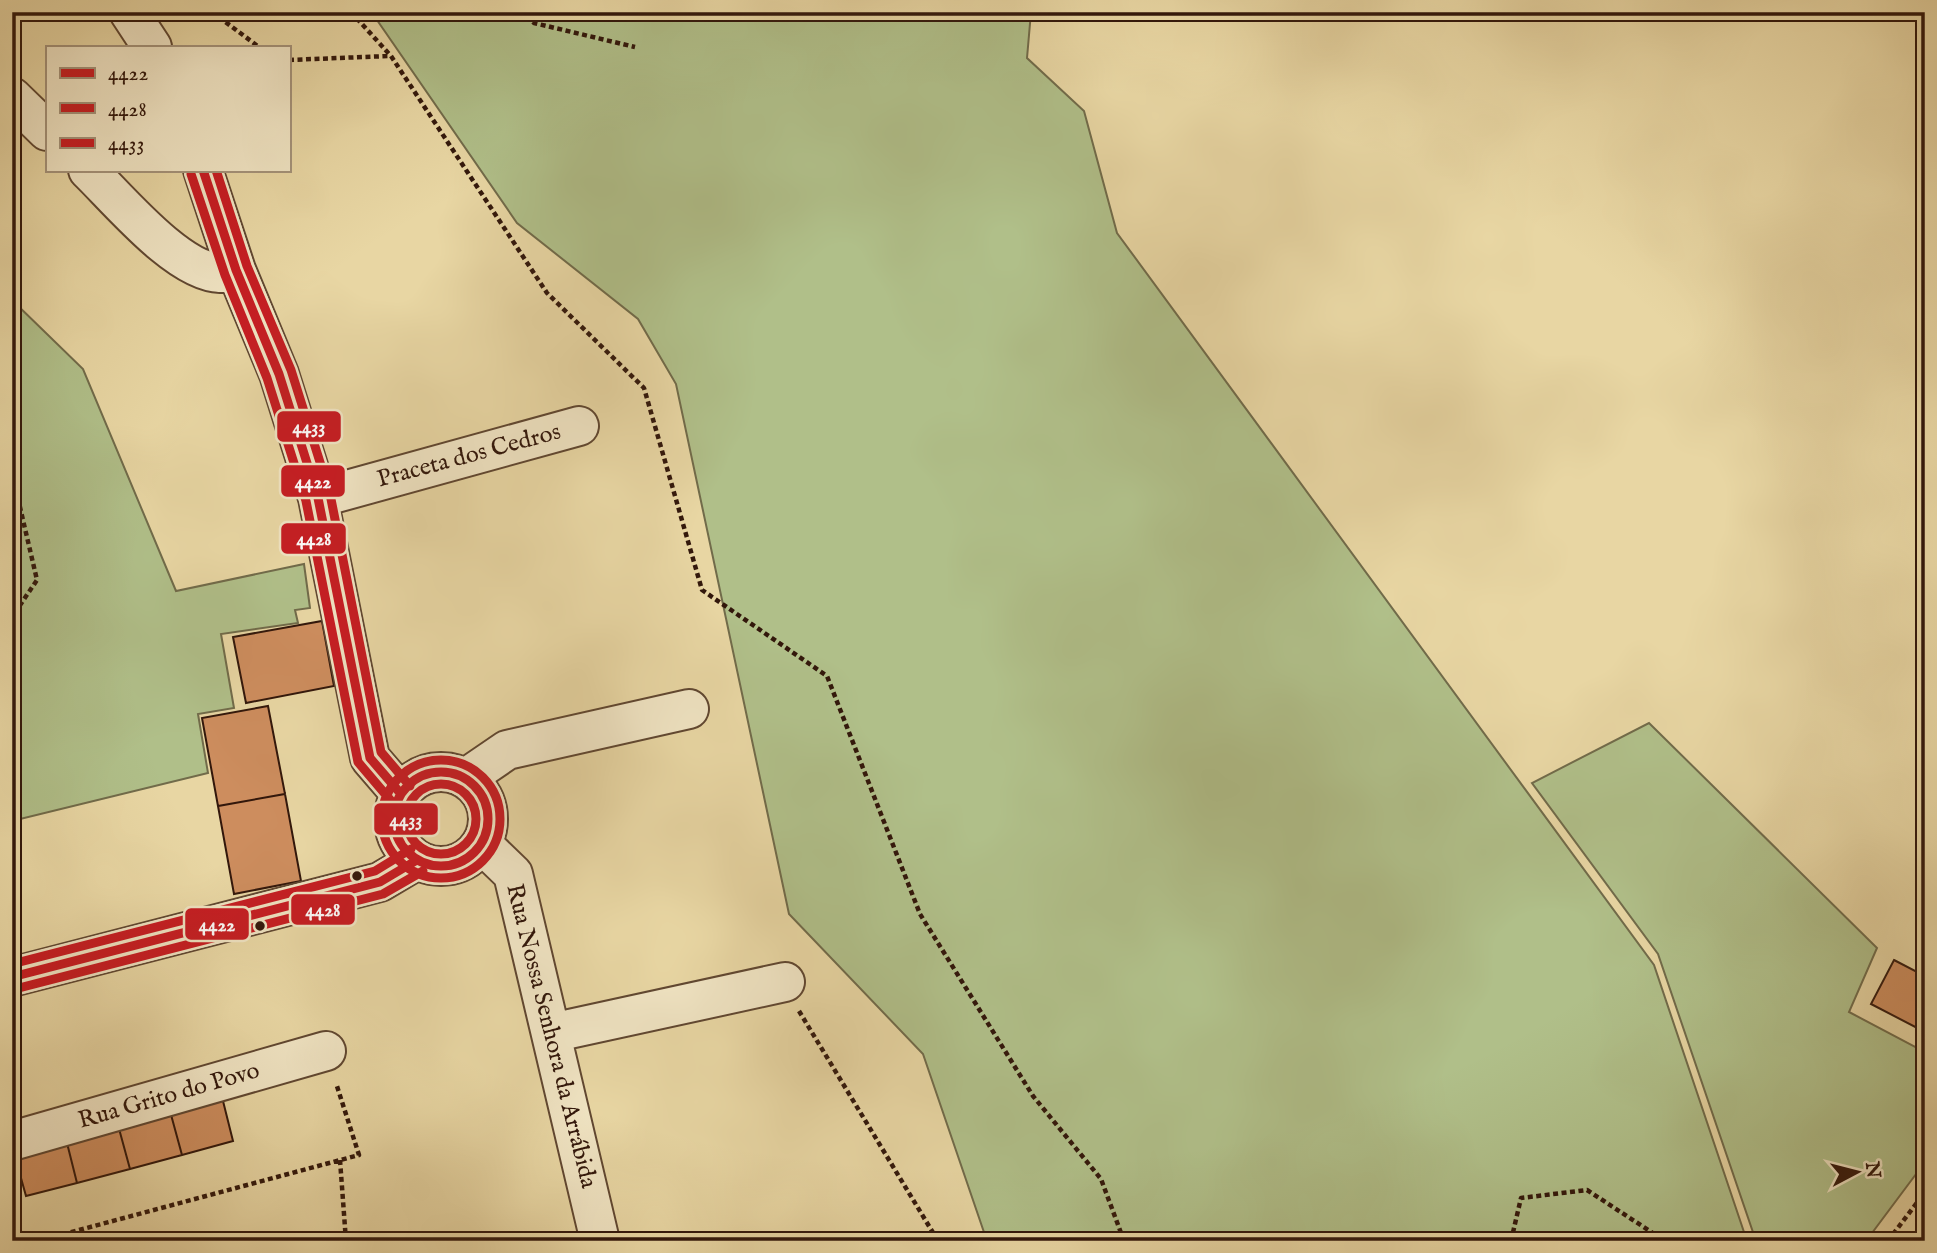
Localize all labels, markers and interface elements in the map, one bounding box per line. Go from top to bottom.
legend [46,46,290,172]
text: 4422 [108,61,148,88]
text: 4428 [108,97,147,124]
text: 4433 [108,131,144,158]
line badge: 4433 [276,410,342,443]
text: 4433 [293,416,325,440]
street label: Praceta dos Cedros [374,417,564,495]
line badge: 4422 [280,464,346,498]
text: 4422 [295,471,331,495]
line badge: 4428 [280,522,347,555]
text: 4428 [297,528,332,552]
line badge: 4433 [373,802,439,836]
text: 4433 [390,809,422,833]
unlabelled marker [350,869,364,883]
street label: Rua Nossa Senhora da Arrábida [498,881,604,1192]
line badge: 4428 [290,893,356,926]
text: 4428 [306,899,341,923]
line badge: 4422 [184,907,250,941]
text: 4422 [199,914,235,938]
unlabelled marker [253,919,267,933]
street label: Rua Grito do Povo [75,1055,263,1137]
north arrow [1822,1138,1892,1208]
text: N [1859,1160,1885,1180]

